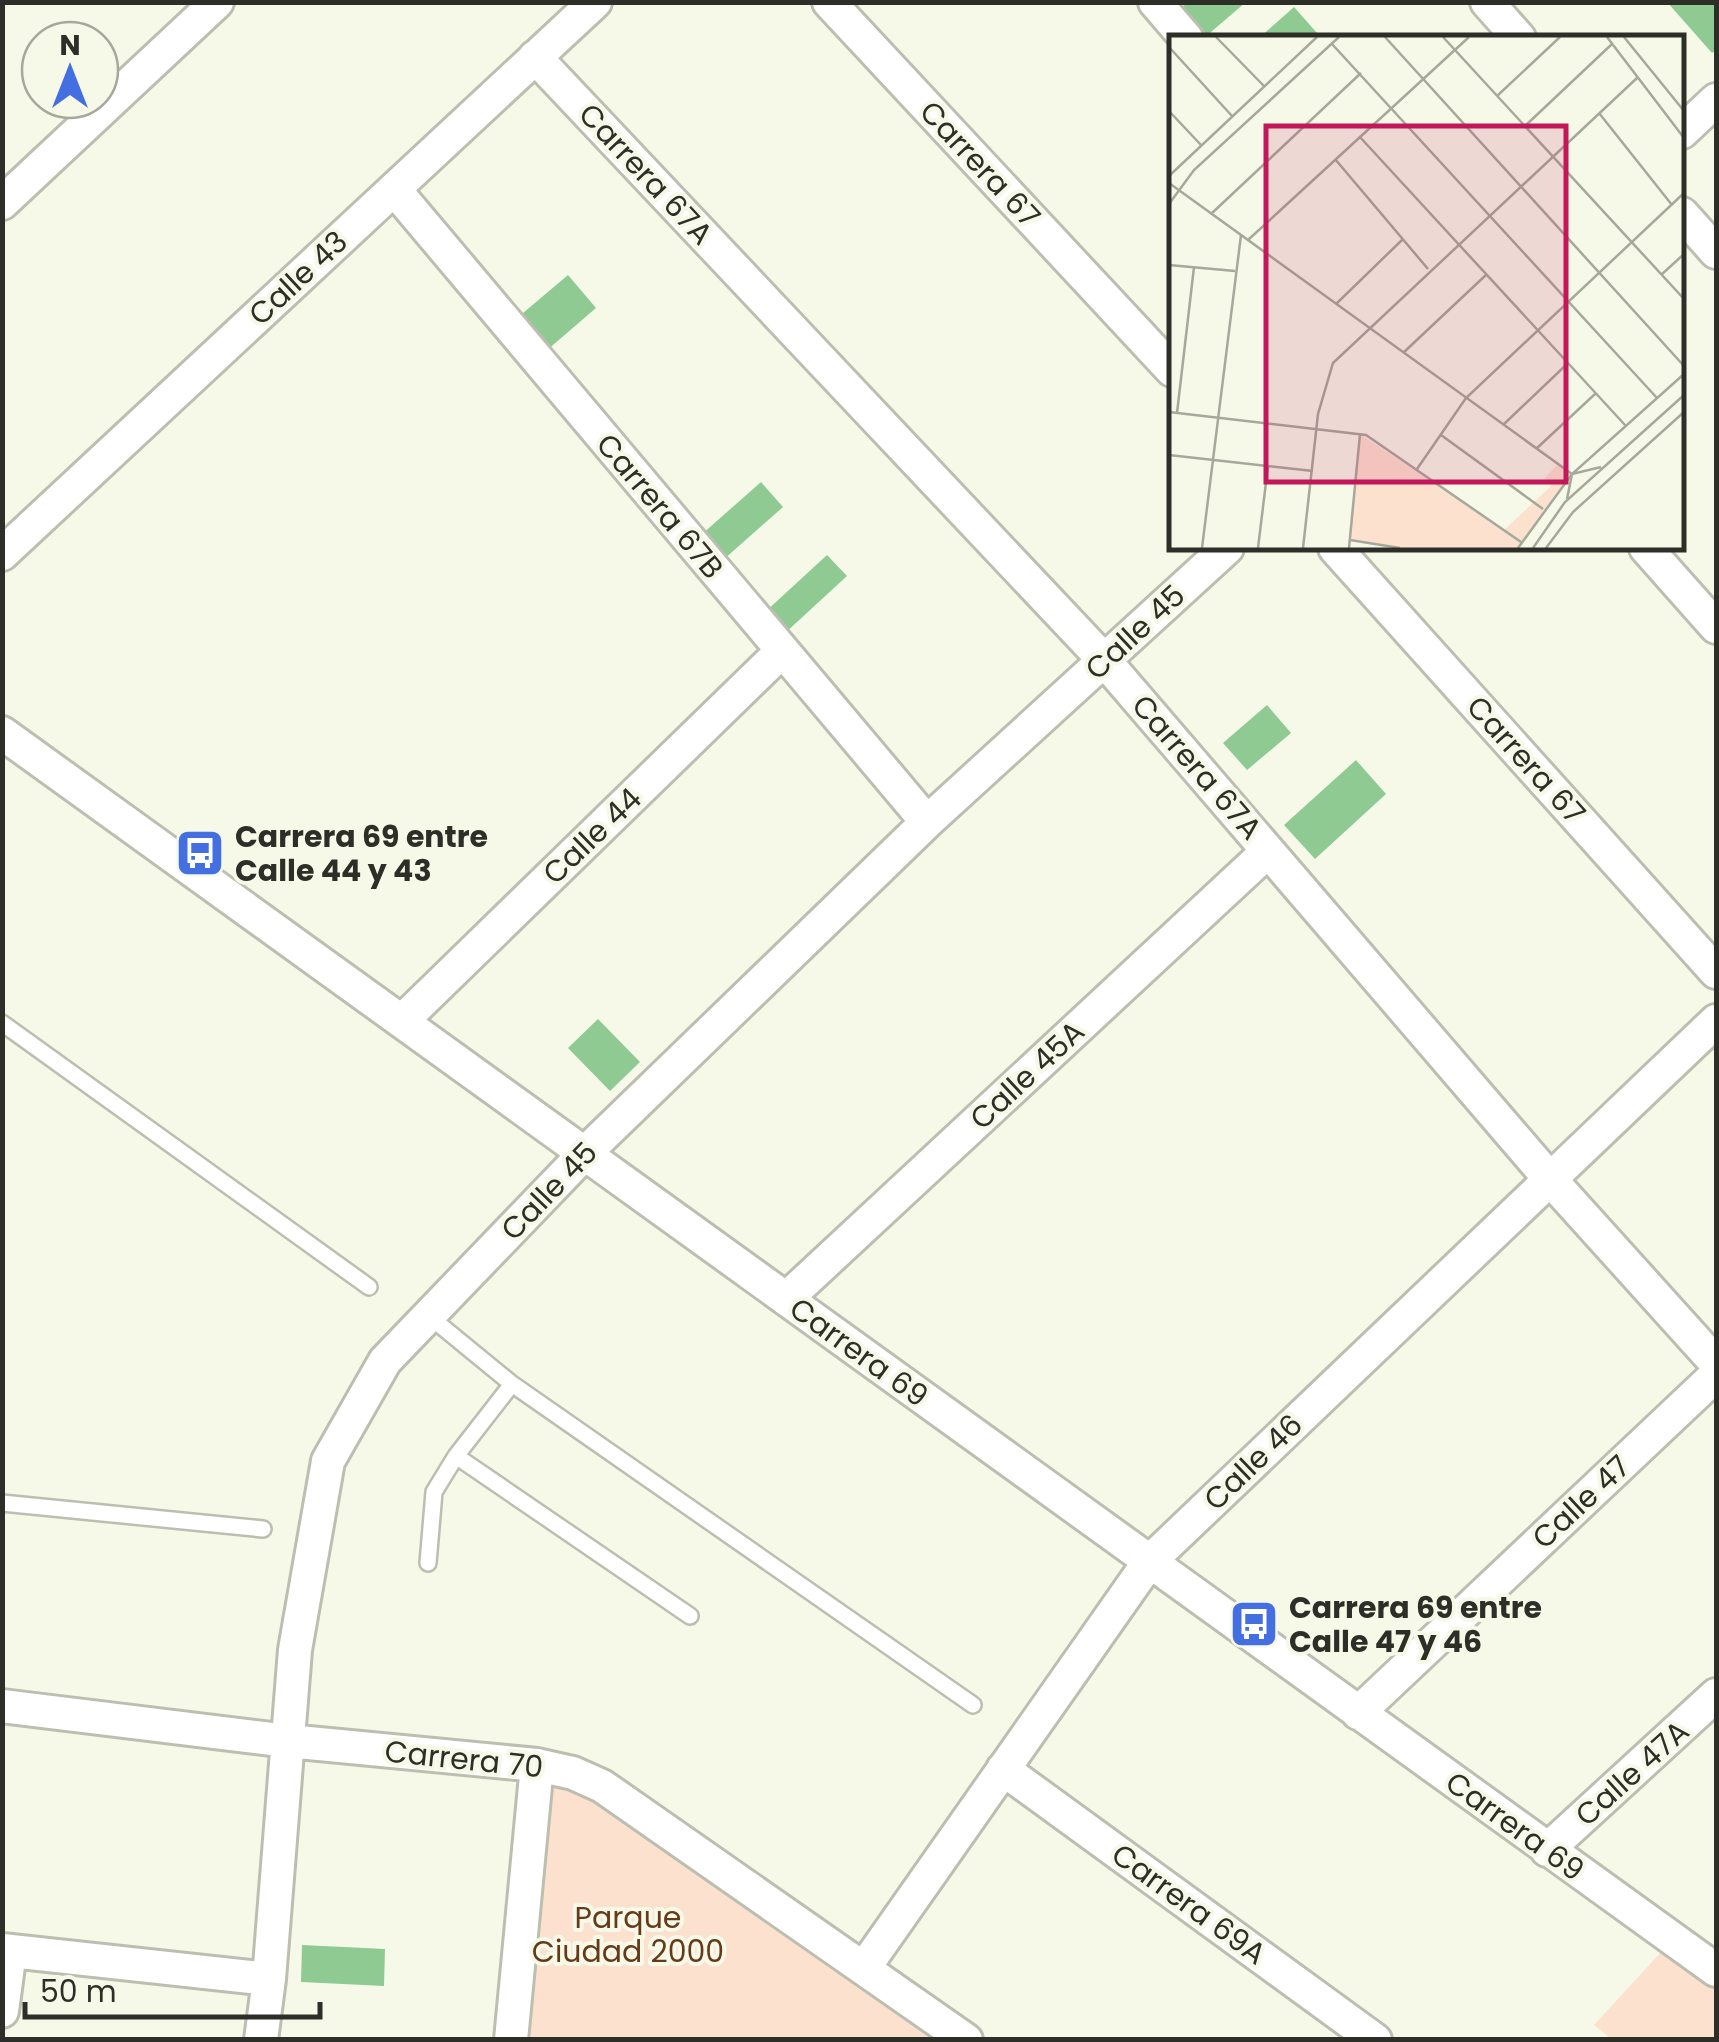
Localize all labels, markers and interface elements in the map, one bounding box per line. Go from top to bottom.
north arrow [20,20,120,120]
text: N [59,26,81,65]
inset map [1169,35,1684,550]
street label: Carrera 67 [910,91,1050,237]
street label: Carrera 67A [569,94,723,254]
street label: Calle 43 [239,221,357,335]
street label: Carrera 67B [586,424,734,588]
street label: Calle 45 [1076,574,1194,690]
street label: Carrera 67A [1122,685,1272,849]
street label: Carrera 67 [1457,686,1595,834]
street label: Calle 44 [533,778,651,894]
place label: Carrera 69 entre Calle 44 y 43 [235,815,488,892]
bus stop icon: Carrera 69 entre Calle 44 y 43 [174,827,226,879]
street label: Calle 45A [960,1011,1094,1139]
street label: Calle 45 [491,1132,607,1250]
street label: Carrera 69 [781,1287,937,1417]
street label: Calle 46 [1194,1404,1312,1520]
street label: Calle 47 [1522,1445,1640,1559]
place label: Carrera 69 entre Calle 47 y 46 [1289,1586,1542,1663]
bus stop icon: Carrera 69 entre Calle 47 y 46 [1228,1598,1280,1650]
street label: Calle 47A [1565,1710,1699,1836]
street label: Carrera 70 [383,1729,545,1789]
street label: Carrera 69 [1437,1761,1593,1891]
street label: Carrera 69A [1103,1833,1275,1975]
park label: Parque Ciudad 2000 [532,1896,724,1973]
scale bar [25,1957,320,2019]
text: 50 m [40,1970,117,2013]

